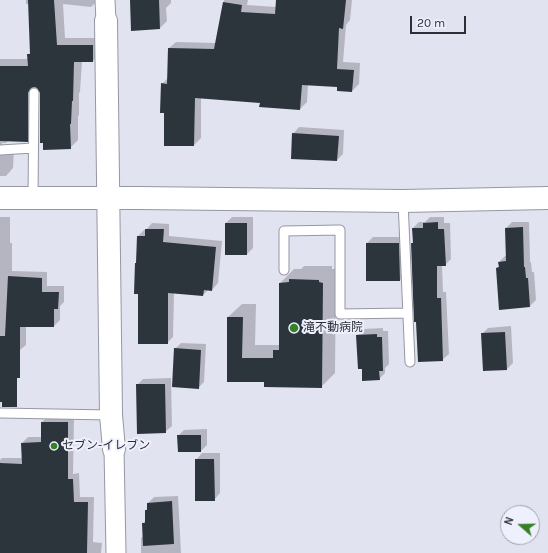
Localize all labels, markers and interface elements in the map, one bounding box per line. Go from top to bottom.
scale bar [412,8,468,34]
text: 20 m [417,16,445,30]
place label: 滝不動病院 [303,321,363,335]
marker: 滝不動病院 [288,322,300,334]
place label: セブン-イレブン [62,439,150,453]
marker: セブン-イレブン [49,441,59,451]
north arrow [500,505,540,545]
text: N [502,515,517,527]

